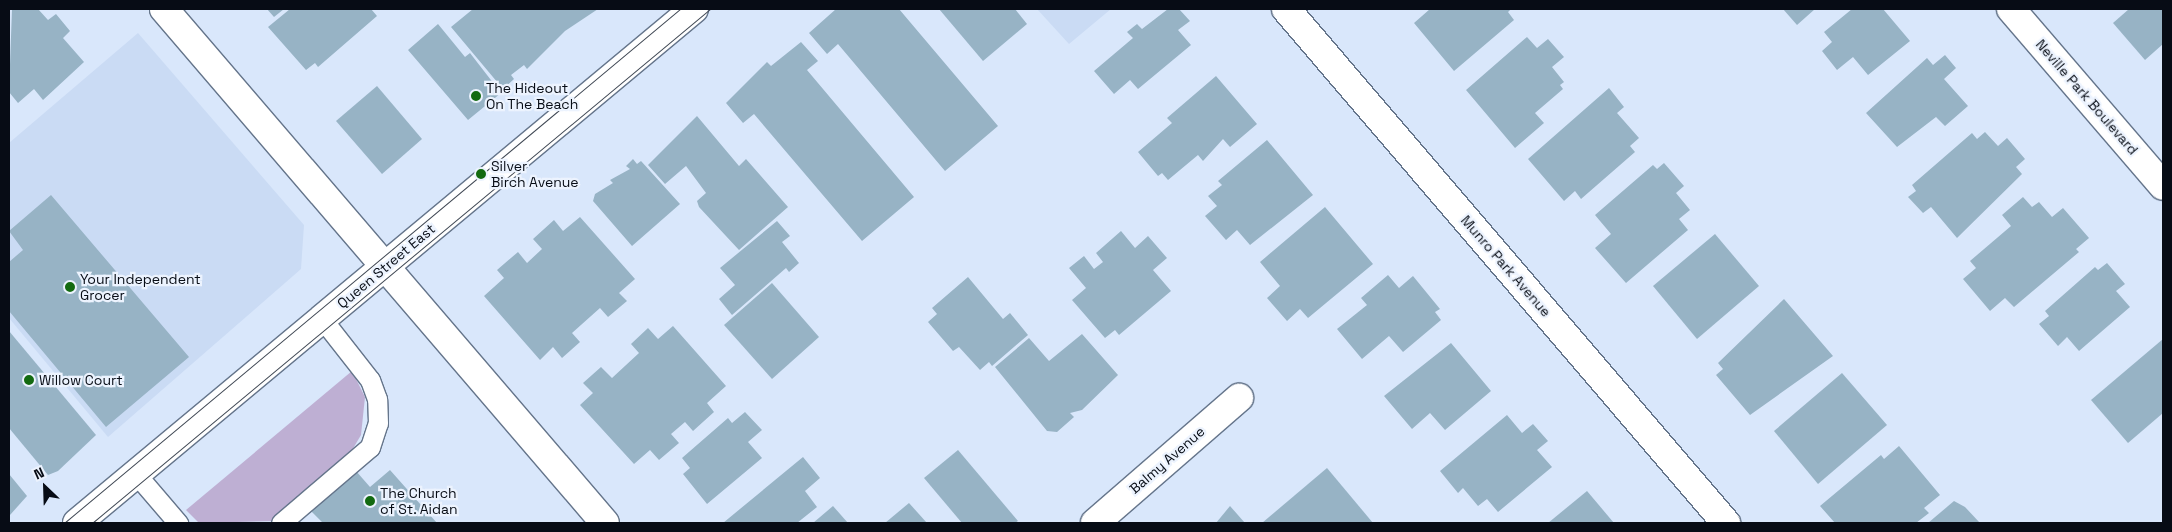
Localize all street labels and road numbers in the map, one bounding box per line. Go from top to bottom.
street label: Neville Park Boulevard [2032,36,2142,158]
street label: Munro Park Avenue [1457,212,1555,320]
street label: Queen Street East [334,220,438,312]
street label: Balmy Avenue [1126,423,1208,497]

